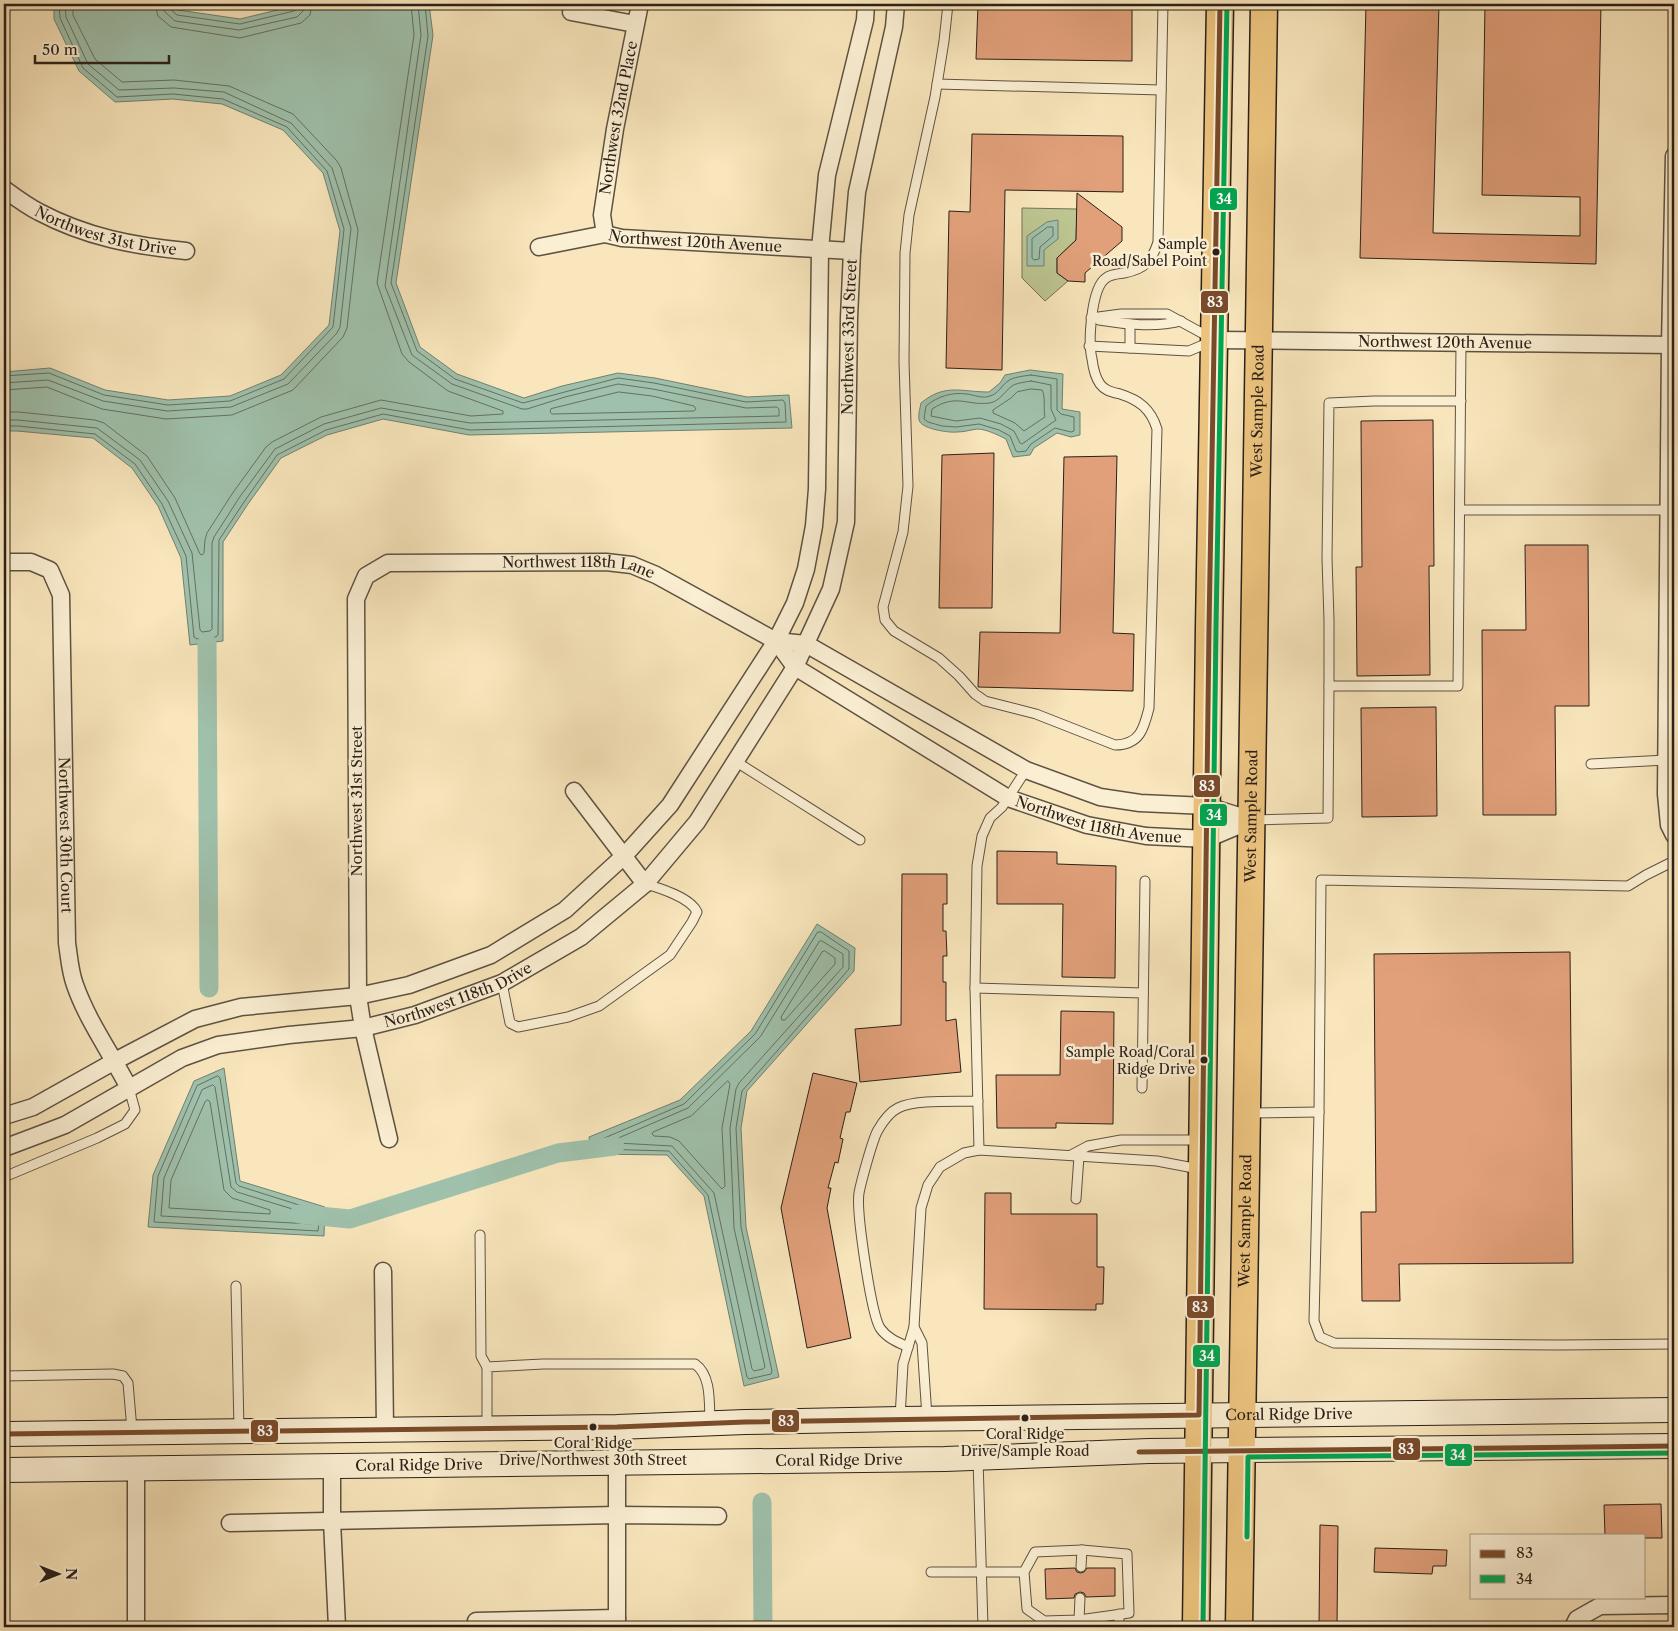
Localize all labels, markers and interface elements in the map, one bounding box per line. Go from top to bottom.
scale bar [35,32,169,64]
street label: Northwest 32nd Place [595,39,641,196]
text: 50 m [42,40,78,59]
line badge: 34 [1209,187,1238,211]
text: 34 [1216,190,1232,208]
street label: Northwest 31st Drive [32,201,178,259]
street label: Northwest 120th Avenue [607,225,783,256]
place label: Sample Road/Sabel Point [1092,235,1207,270]
marker: Sample Road/Sabel Point [1211,247,1221,257]
street label: Northwest 33rd Street [838,258,861,415]
line badge: 83 [1200,290,1229,314]
text: 83 [1207,293,1223,311]
street label: Northwest 120th Avenue [1358,332,1532,352]
street label: West Sample Road [1247,344,1268,479]
street label: Northwest 118th Lane [502,552,658,582]
street label: Northwest 31st Street [347,725,366,876]
street label: West Sample Road [1240,749,1262,884]
street label: Northwest 30th Court [55,757,76,914]
line badge: 83 [1193,774,1221,798]
text: 83 [1199,777,1215,795]
street label: Northwest 118th Avenue [1013,791,1182,847]
line badge: 34 [1199,803,1228,827]
text: 34 [1206,806,1222,824]
street label: Northwest 118th Drive [382,958,535,1031]
place label: Sample Road/Coral Ridge Drive [1065,1043,1195,1078]
marker: Sample Road/Coral Ridge Drive [1199,1055,1209,1065]
street label: West Sample Road [1234,1154,1255,1289]
line badge: 83 [1186,1295,1215,1319]
text: 83 [1192,1298,1208,1316]
line badge: 34 [1192,1344,1221,1368]
text: 34 [1199,1347,1215,1365]
street label: Coral Ridge Drive [1225,1404,1353,1424]
line badge: 83 [771,1409,800,1433]
text: 83 [778,1412,794,1430]
marker: Coral Ridge Drive/Sample Road [1020,1413,1030,1423]
line badge: 83 [250,1419,279,1443]
text: 83 [257,1422,273,1440]
marker: Coral Ridge Drive/Northwest 30th Street [588,1422,598,1432]
place label: Coral Ridge Drive/Sample Road [960,1425,1090,1460]
place label: Coral Ridge Drive/Northwest 30th Street [499,1434,687,1469]
line badge: 83 [1392,1437,1421,1461]
text: 83 [1398,1440,1414,1458]
line badge: 34 [1444,1443,1473,1467]
text: 34 [1450,1446,1466,1464]
street label: Coral Ridge Drive [775,1449,903,1470]
street label: Coral Ridge Drive [355,1454,483,1475]
legend [1470,1534,1646,1598]
text: 83 [1516,1543,1533,1562]
north arrow [32,1548,82,1598]
text: N [62,1568,80,1580]
text: 34 [1516,1569,1533,1588]

